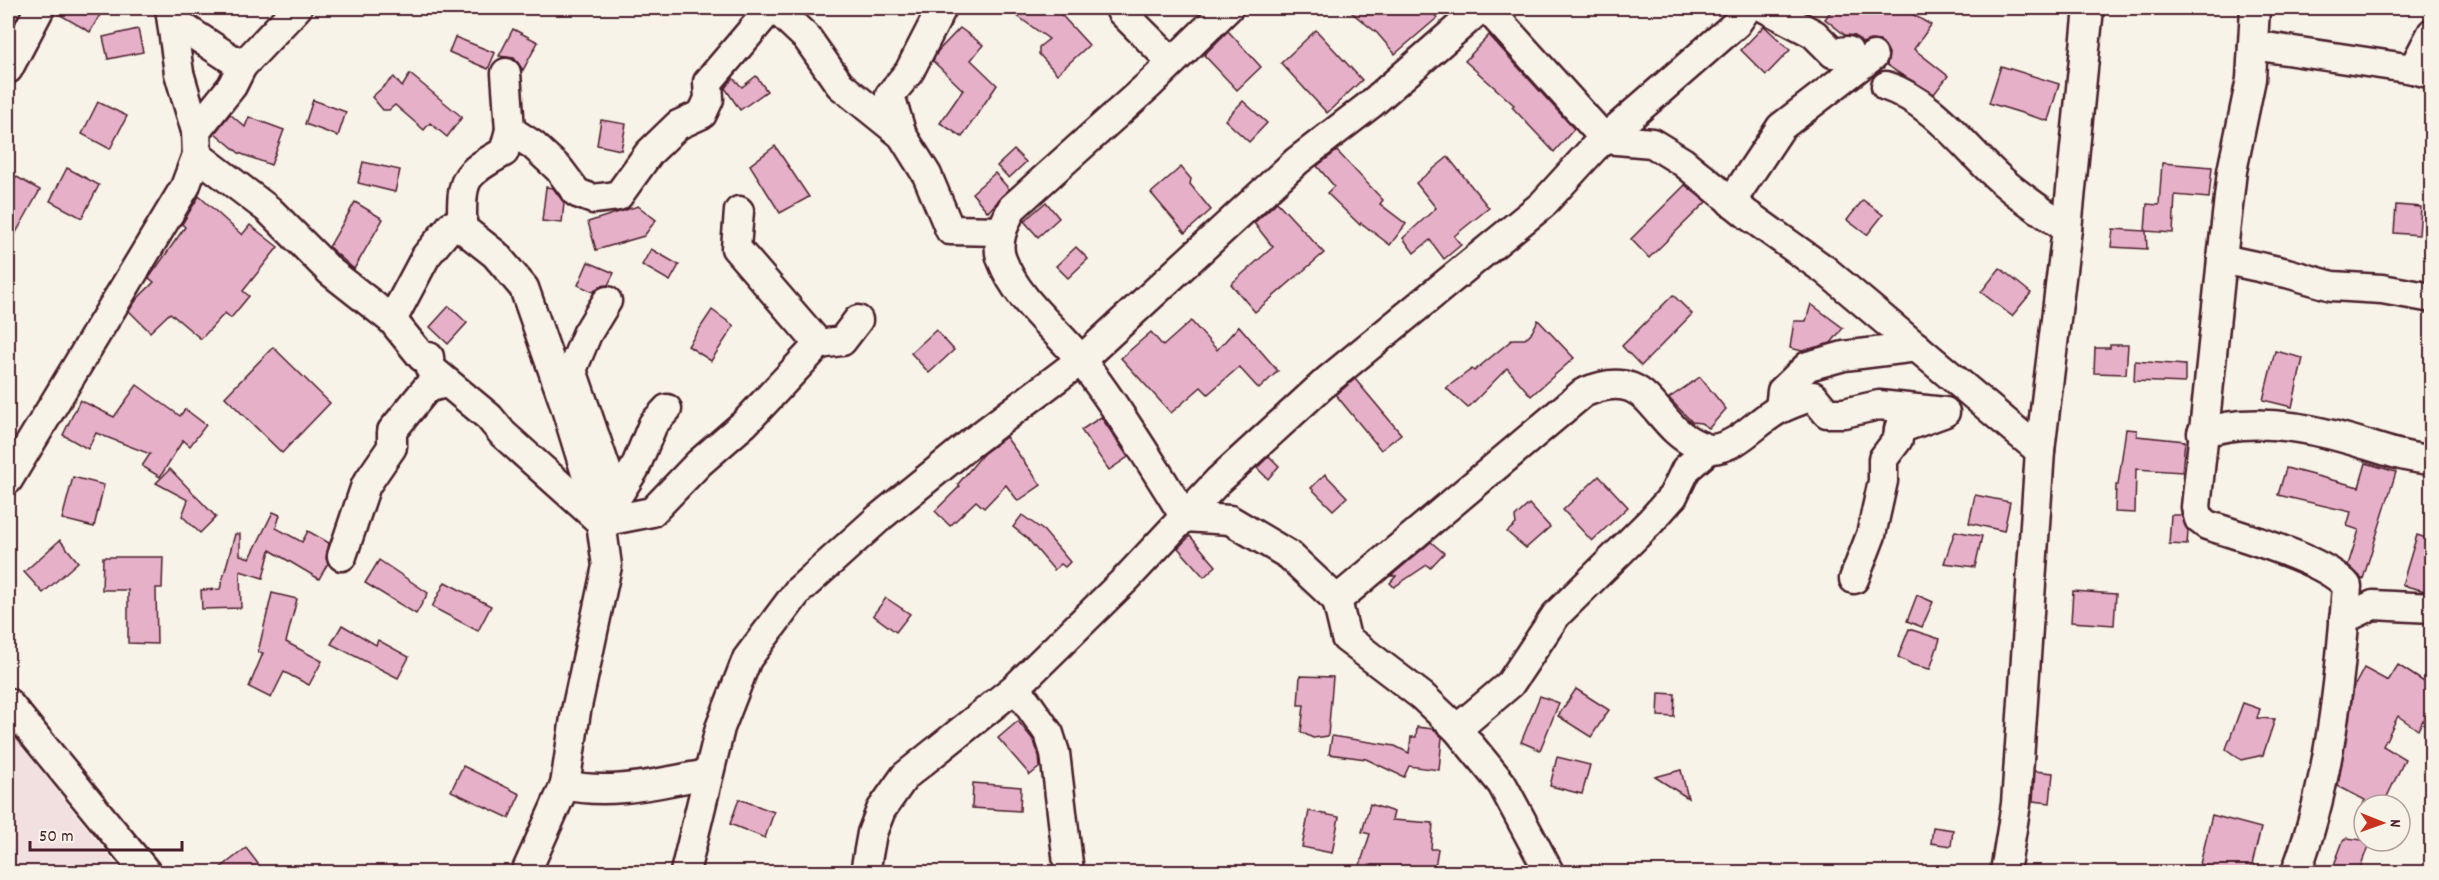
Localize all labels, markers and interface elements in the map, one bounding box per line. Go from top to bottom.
north arrow [2352,793,2412,853]
scale bar [30,814,182,852]
text: N [2383,819,2406,827]
text: 50 m [39,825,74,850]

